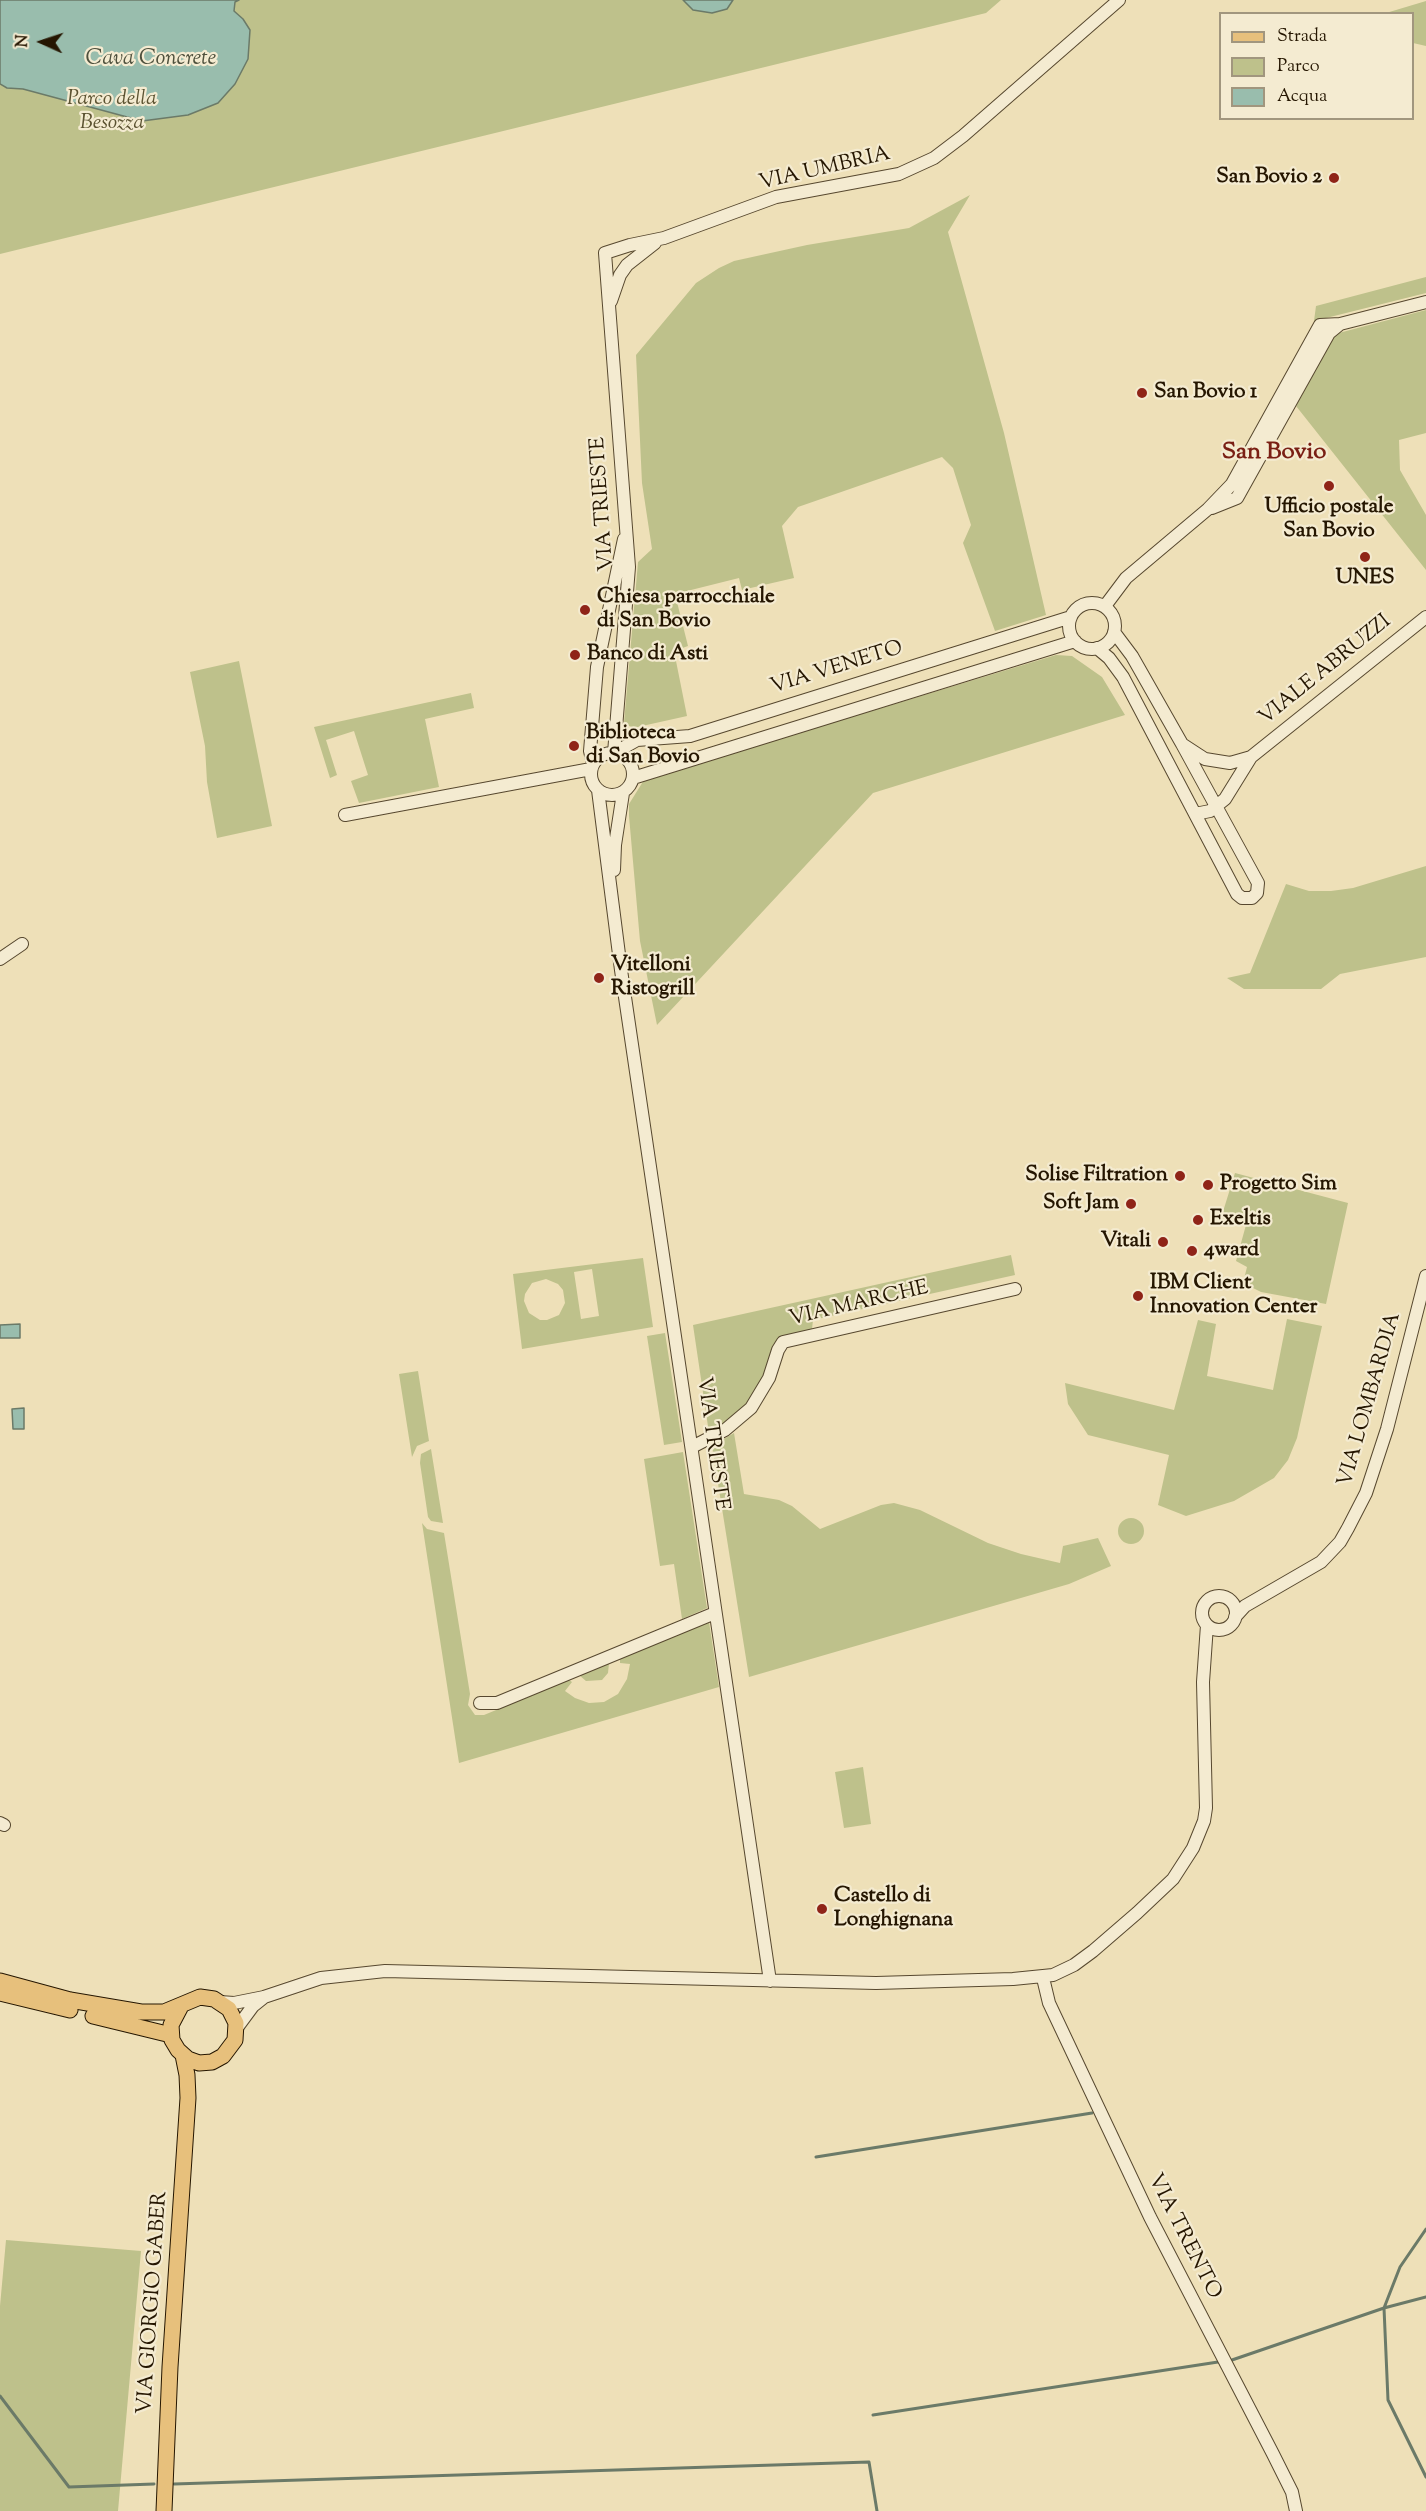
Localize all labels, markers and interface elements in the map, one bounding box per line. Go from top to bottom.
north arrow [12,12,72,72]
legend [1219,12,1414,120]
text: Strada [1277,24,1327,50]
text: N [12,34,35,48]
water label: Cava Concrete [86,47,216,73]
text: Parco [1277,54,1320,80]
text: Acqua [1277,84,1327,110]
park label: Parco della Besozza [67,87,157,137]
street label: VIA UMBRIA [757,143,893,197]
place label: San Bovio 2 [1216,165,1322,191]
marker: San Bovio 2 [1327,171,1341,185]
place label: San Bovio 1 [1154,380,1257,406]
marker: San Bovio 1 [1135,386,1149,400]
street label: VIA TRIESTE [587,436,621,572]
district label: San Bovio [1222,440,1326,468]
marker: Ufficio postale San Bovio [1322,479,1336,493]
place label: Ufficio postale San Bovio [1264,495,1394,545]
marker: UNES [1358,550,1372,564]
place label: UNES [1335,566,1395,592]
place label: Chiesa parrocchiale di San Bovio [597,585,775,635]
marker: Chiesa parrocchiale di San Bovio [578,603,592,617]
street label: VIALE ABRUZZI [1255,610,1397,732]
street label: VIA VENETO [768,637,906,701]
place label: Banco di Asti [587,642,708,668]
marker: Banco di Asti [568,648,582,662]
place label: Biblioteca di San Bovio [586,721,700,771]
marker: Biblioteca di San Bovio [567,739,581,753]
place label: Vitelloni Ristogrill [611,953,695,1003]
marker: Vitelloni Ristogrill [592,971,606,985]
place label: Solise Filtration [1025,1163,1168,1189]
marker: Solise Filtration [1173,1169,1187,1183]
place label: Progetto Sim [1220,1172,1337,1198]
marker: Progetto Sim [1201,1178,1215,1192]
place label: Soft Jam [1043,1191,1119,1217]
marker: Soft Jam [1124,1197,1138,1211]
place label: Exeltis [1210,1207,1271,1233]
marker: Exeltis [1191,1213,1205,1227]
place label: Vitali [1101,1229,1151,1255]
marker: Vitali [1156,1235,1170,1249]
place label: 4ward [1204,1238,1259,1264]
marker: 4ward [1185,1244,1199,1258]
place label: IBM Client Innovation Center [1150,1271,1317,1321]
street label: VIA MARCHE [787,1277,931,1333]
marker: IBM Client Innovation Center [1131,1289,1145,1303]
street label: VIA LOMBARDIA [1334,1310,1408,1490]
street label: VIA TRIESTE [689,1376,733,1512]
place label: Castello di Longhignana [834,1884,953,1934]
marker: Castello di Longhignana [815,1902,829,1916]
street label: VIA TRENTO [1141,2170,1225,2304]
street label: VIA GIORGIO GABER [134,2191,174,2415]

